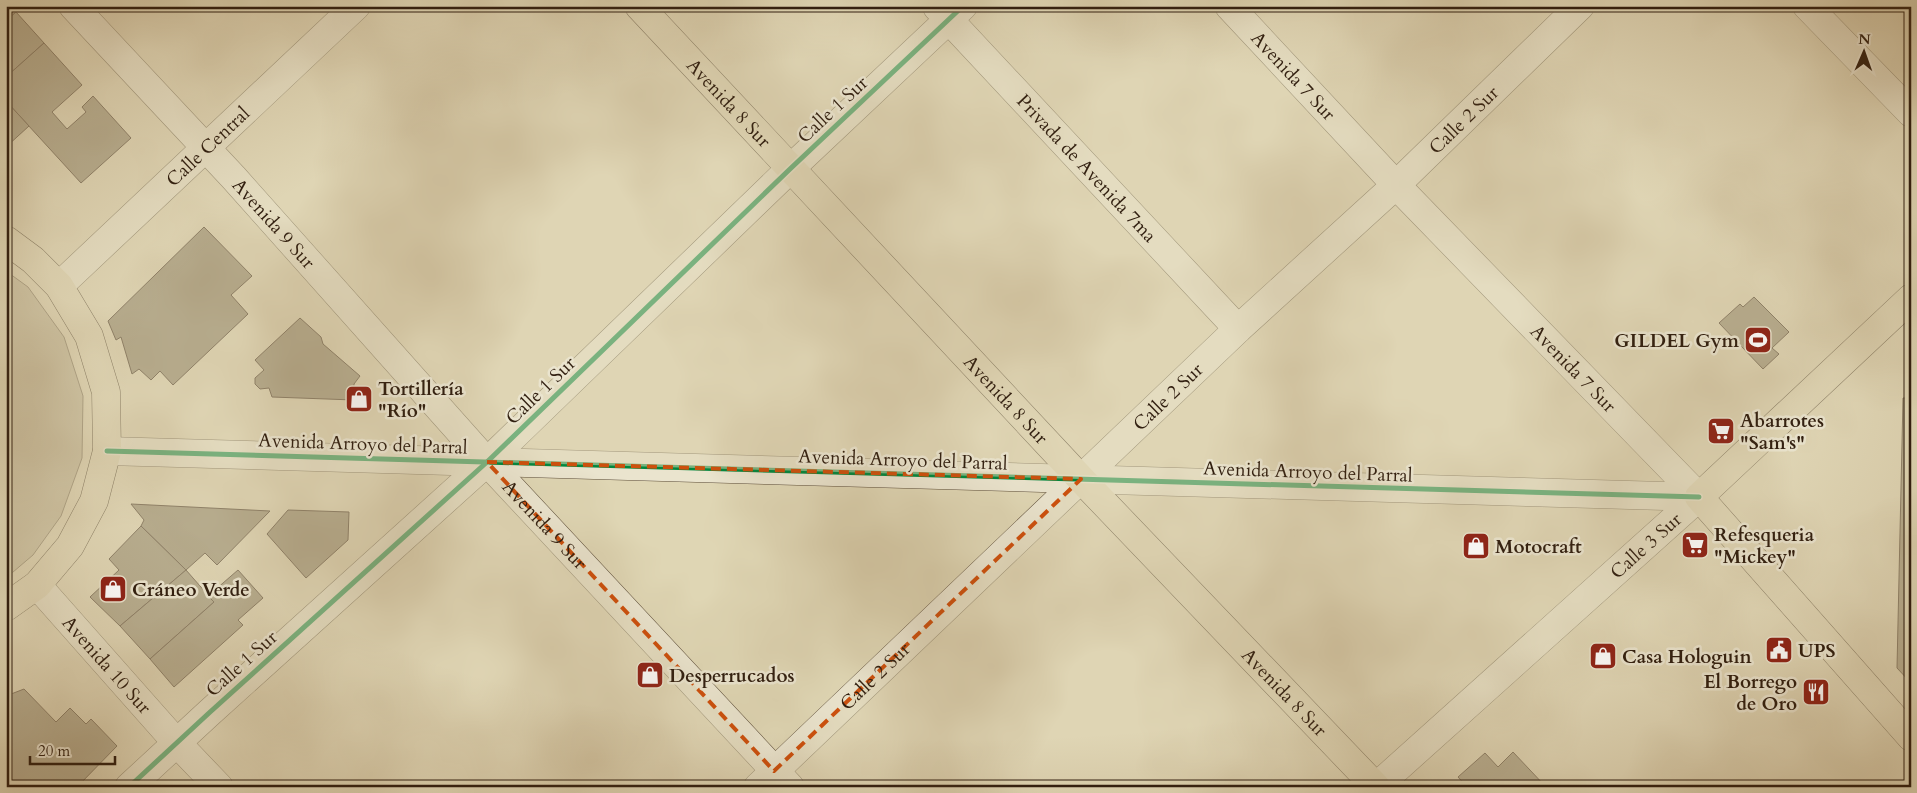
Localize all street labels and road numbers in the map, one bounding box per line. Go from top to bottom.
street label: Avenida 7 Sur [1245,26,1341,126]
street label: Avenida 8 Sur [680,53,777,153]
street label: Calle 1 Sur [792,70,874,149]
street label: Calle 2 Sur [1423,80,1505,160]
street label: Privada de Avenida 7ma [1011,89,1162,248]
street label: Calle Central [161,101,256,193]
street label: Avenida 9 Sur [226,173,321,275]
street label: Avenida 7 Sur [1524,319,1622,418]
street label: Avenida 8 Sur [957,350,1054,450]
street label: Calle 1 Sur [500,351,581,431]
street label: Calle 2 Sur [1127,357,1209,437]
street label: Avenida Arroyo del Parral [258,427,468,461]
street label: Avenida Arroyo del Parral [798,443,1008,477]
street label: Avenida Arroyo del Parral [1203,455,1413,489]
street label: Avenida 9 Sur [496,475,592,575]
street label: Calle 3 Sur [1605,507,1687,585]
street label: Avenida 10 Sur [56,610,157,720]
street label: Calle 1 Sur [200,625,283,703]
street label: Calle 2 Sur [834,637,916,716]
street label: Avenida 8 Sur [1236,643,1333,742]

